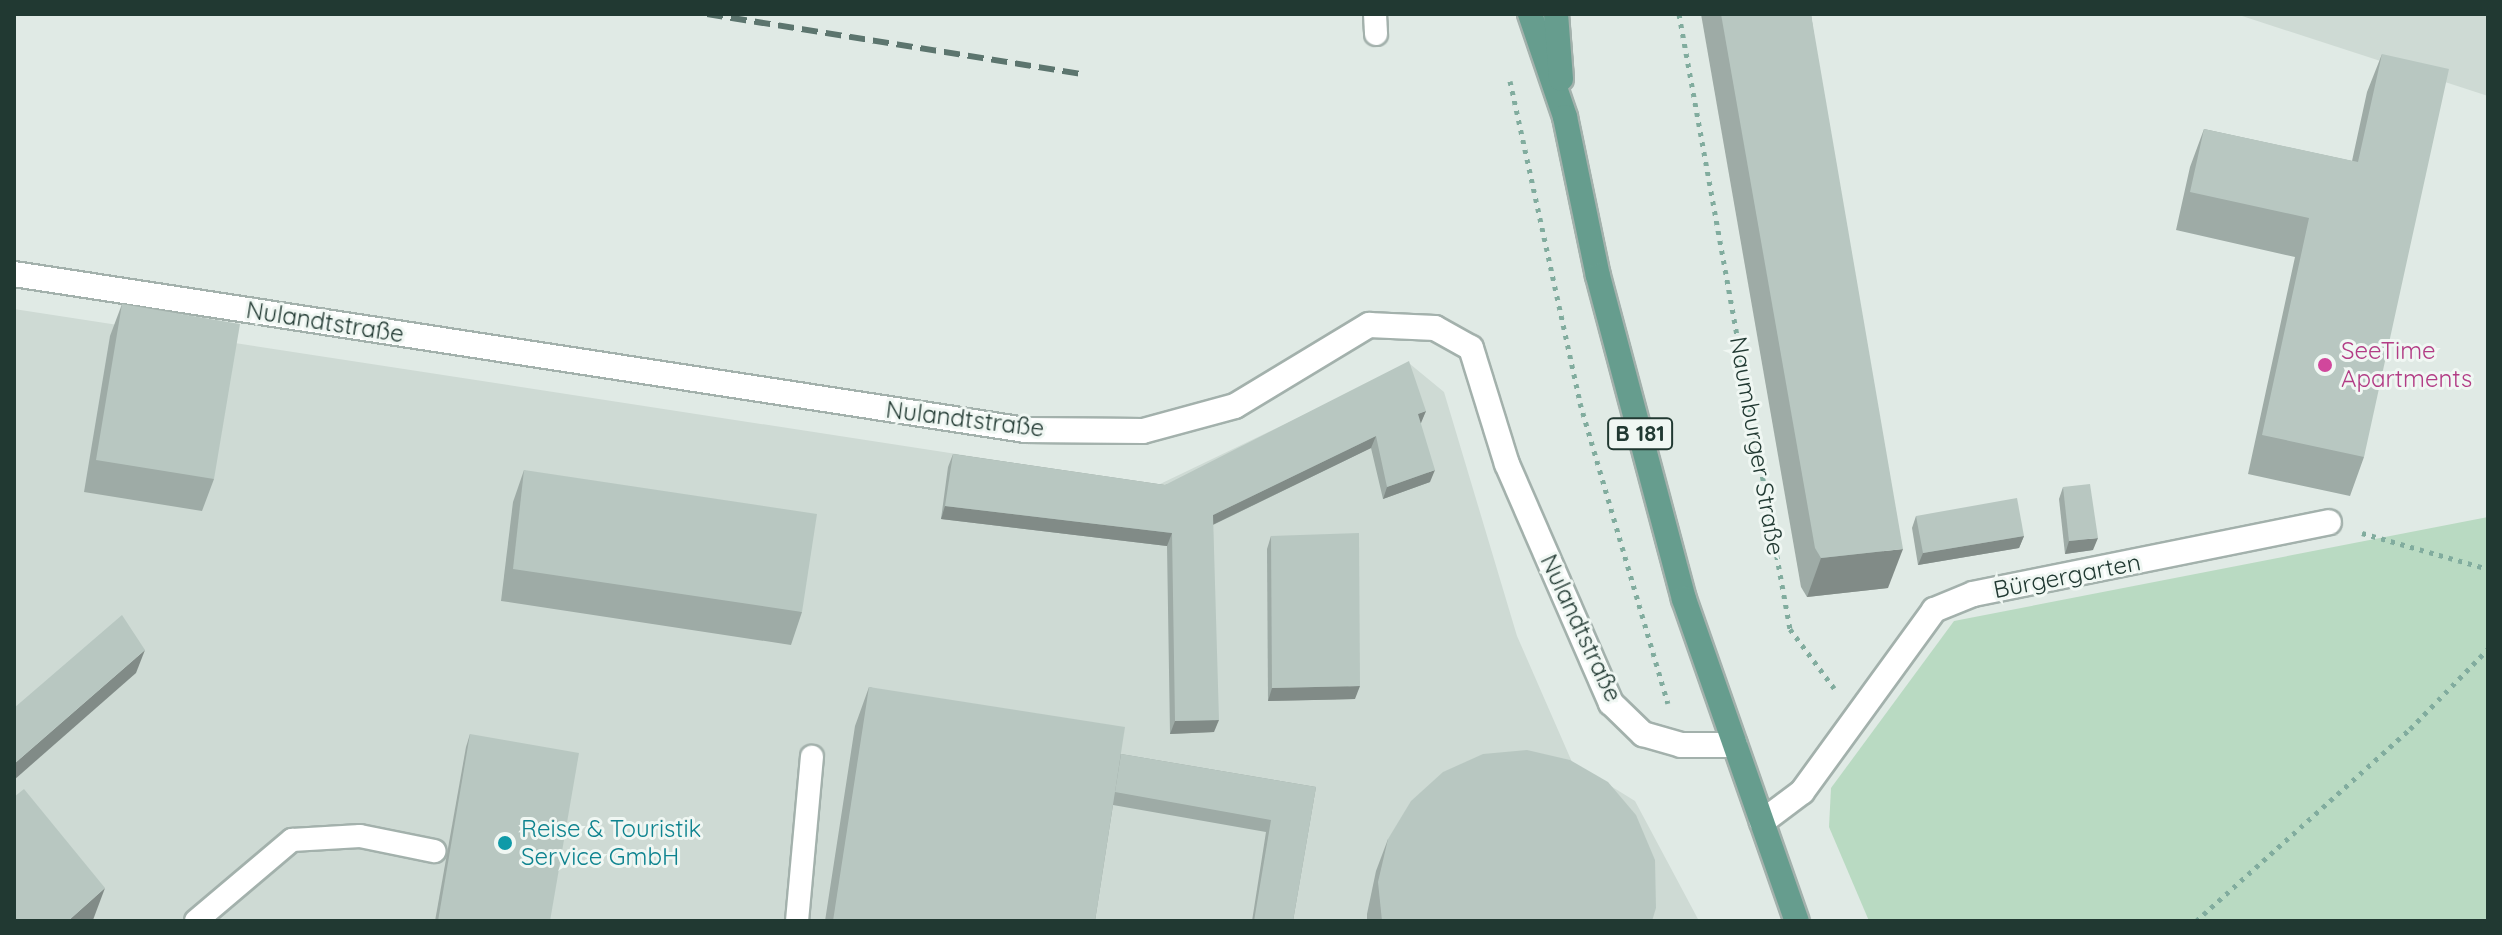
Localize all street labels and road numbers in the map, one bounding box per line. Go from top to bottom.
street label: Nulandtstraße [244,295,406,349]
street label: Naumburger Straße [1724,334,1790,558]
street label: Nulandtstraße [884,395,1046,443]
road number: B 181 [1606,416,1674,452]
street label: Bürgergarten [1991,548,2143,604]
street label: Nulandtstraße [1534,550,1628,706]

